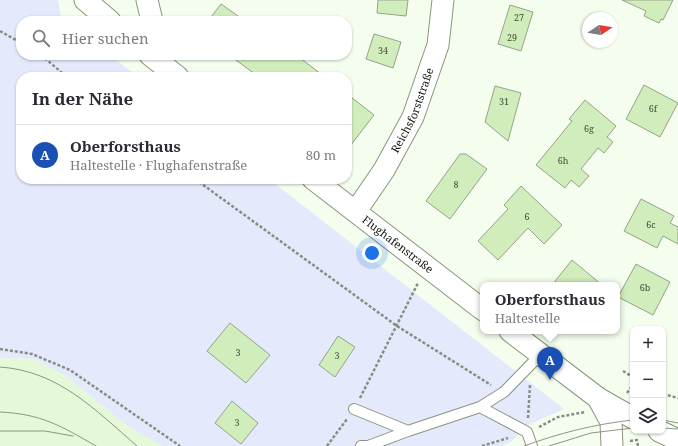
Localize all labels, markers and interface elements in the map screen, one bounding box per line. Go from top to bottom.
house number: 27 [514,11,524,24]
north arrow [582,12,618,48]
search box [16,16,352,60]
icon: search [30,27,52,49]
text: Hier suchen [62,28,149,48]
house number: 29 [507,31,517,44]
house number: 34 [378,44,388,57]
street label: Reichsforststraße [387,65,437,155]
text: In der Nähe [32,87,133,110]
house number: 31 [499,95,509,108]
house number: 6f [649,102,658,115]
house number: 6g [584,122,594,135]
text: Oberforsthaus [70,136,181,156]
text: A [40,146,50,164]
text: 80 m [306,146,336,164]
house number: 6h [558,154,569,167]
text: Haltestelle · Flughafenstraße [70,156,247,174]
house number: 8 [453,178,459,191]
house number: 6 [524,210,530,223]
street label: Flughafenstraße [359,212,437,276]
house number: 6c [646,218,656,231]
your location [362,243,382,263]
house number: 6b [640,281,651,294]
popup [480,282,620,334]
text: Oberforsthaus [495,289,605,309]
text: Haltestelle [495,309,560,327]
map controls [630,326,666,434]
button: + [630,326,666,362]
house number: 3 [235,346,241,359]
pin: A [537,347,563,380]
house number: 3 [334,349,340,362]
button: − [630,362,666,398]
button: layers [630,398,666,434]
house number: 3 [234,416,240,429]

